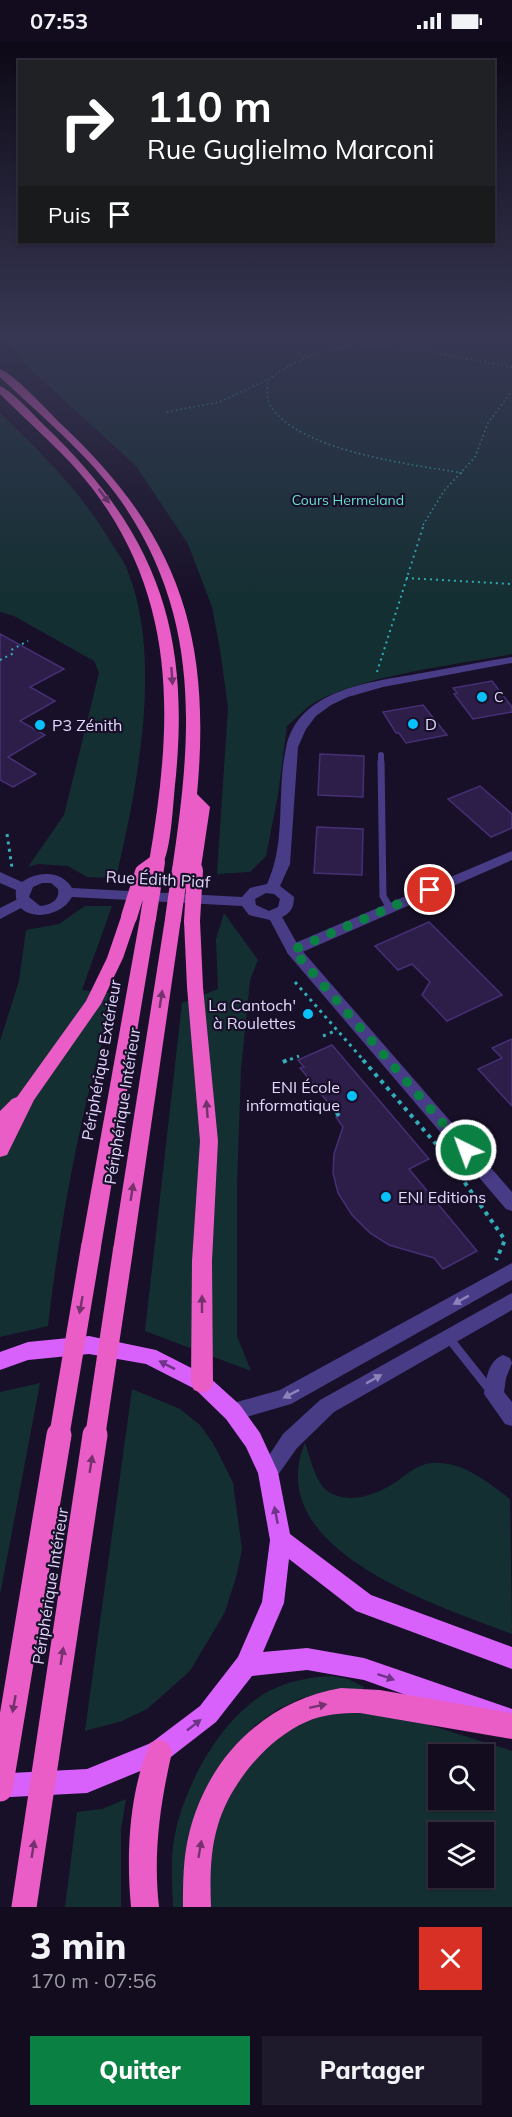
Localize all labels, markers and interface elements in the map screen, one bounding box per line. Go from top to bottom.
text: 07:53 [30,7,88,35]
text: 110 m [147,80,272,133]
icon: right [48,84,126,162]
text: Rue Guglielmo Marconi [147,132,435,166]
icon: arrive [103,198,136,231]
text: Puis [48,201,91,229]
one-way arrow [97,489,109,504]
park label: Cours Hermeland [292,491,404,509]
one-way arrow [167,666,177,685]
place label: C [494,688,504,706]
marker: C [475,690,489,704]
place label: D [425,714,437,734]
place label: P3 Zénith [52,715,122,735]
marker: D [406,717,420,731]
marker: P3 Zénith [33,718,47,732]
pin [404,864,455,915]
street label: Rue Édith Piaf [105,866,211,892]
icon: arrive [413,873,446,906]
street label: Périphérique Extérieur [77,978,125,1142]
one-way arrow [156,989,165,1008]
place label: La Cantoch' à Roulettes [208,995,296,1033]
marker: La Cantoch' à Roulettes [301,1007,315,1021]
street label: Périphérique Intérieur [100,1026,144,1186]
place label: ENI École informatique [246,1077,340,1115]
marker: ENI École informatique [345,1089,359,1103]
one-way arrow [202,1100,211,1119]
position arrow [434,1118,498,1182]
one-way arrow [127,1182,136,1201]
place label: ENI Editions [398,1187,486,1207]
marker: ENI Editions [379,1190,393,1204]
one-way arrow [197,1294,207,1313]
one-way arrow [77,1295,86,1314]
one-way arrow [452,1295,469,1305]
one-way arrow [158,1360,175,1370]
one-way arrow [365,1375,382,1385]
one-way arrow [282,1389,300,1399]
one-way arrow [86,1454,95,1473]
one-way arrow [271,1505,280,1524]
street label: Périphérique Intérieur [28,1506,72,1666]
one-way arrow [57,1647,66,1666]
one-way arrow [377,1672,395,1682]
one-way arrow [10,1695,19,1714]
one-way arrow [308,1701,327,1710]
one-way arrow [186,1720,201,1732]
map controls [428,1744,494,1888]
button: search [428,1744,494,1810]
button: layers [428,1822,494,1888]
one-way arrow [196,1839,205,1858]
one-way arrow [28,1840,37,1859]
text: 3 min [30,1923,126,1968]
button: close [419,1927,482,1990]
text: 170 m · 07:56 [30,1968,156,1993]
button: Quitter [30,2036,250,2105]
button: Partager [262,2036,482,2105]

